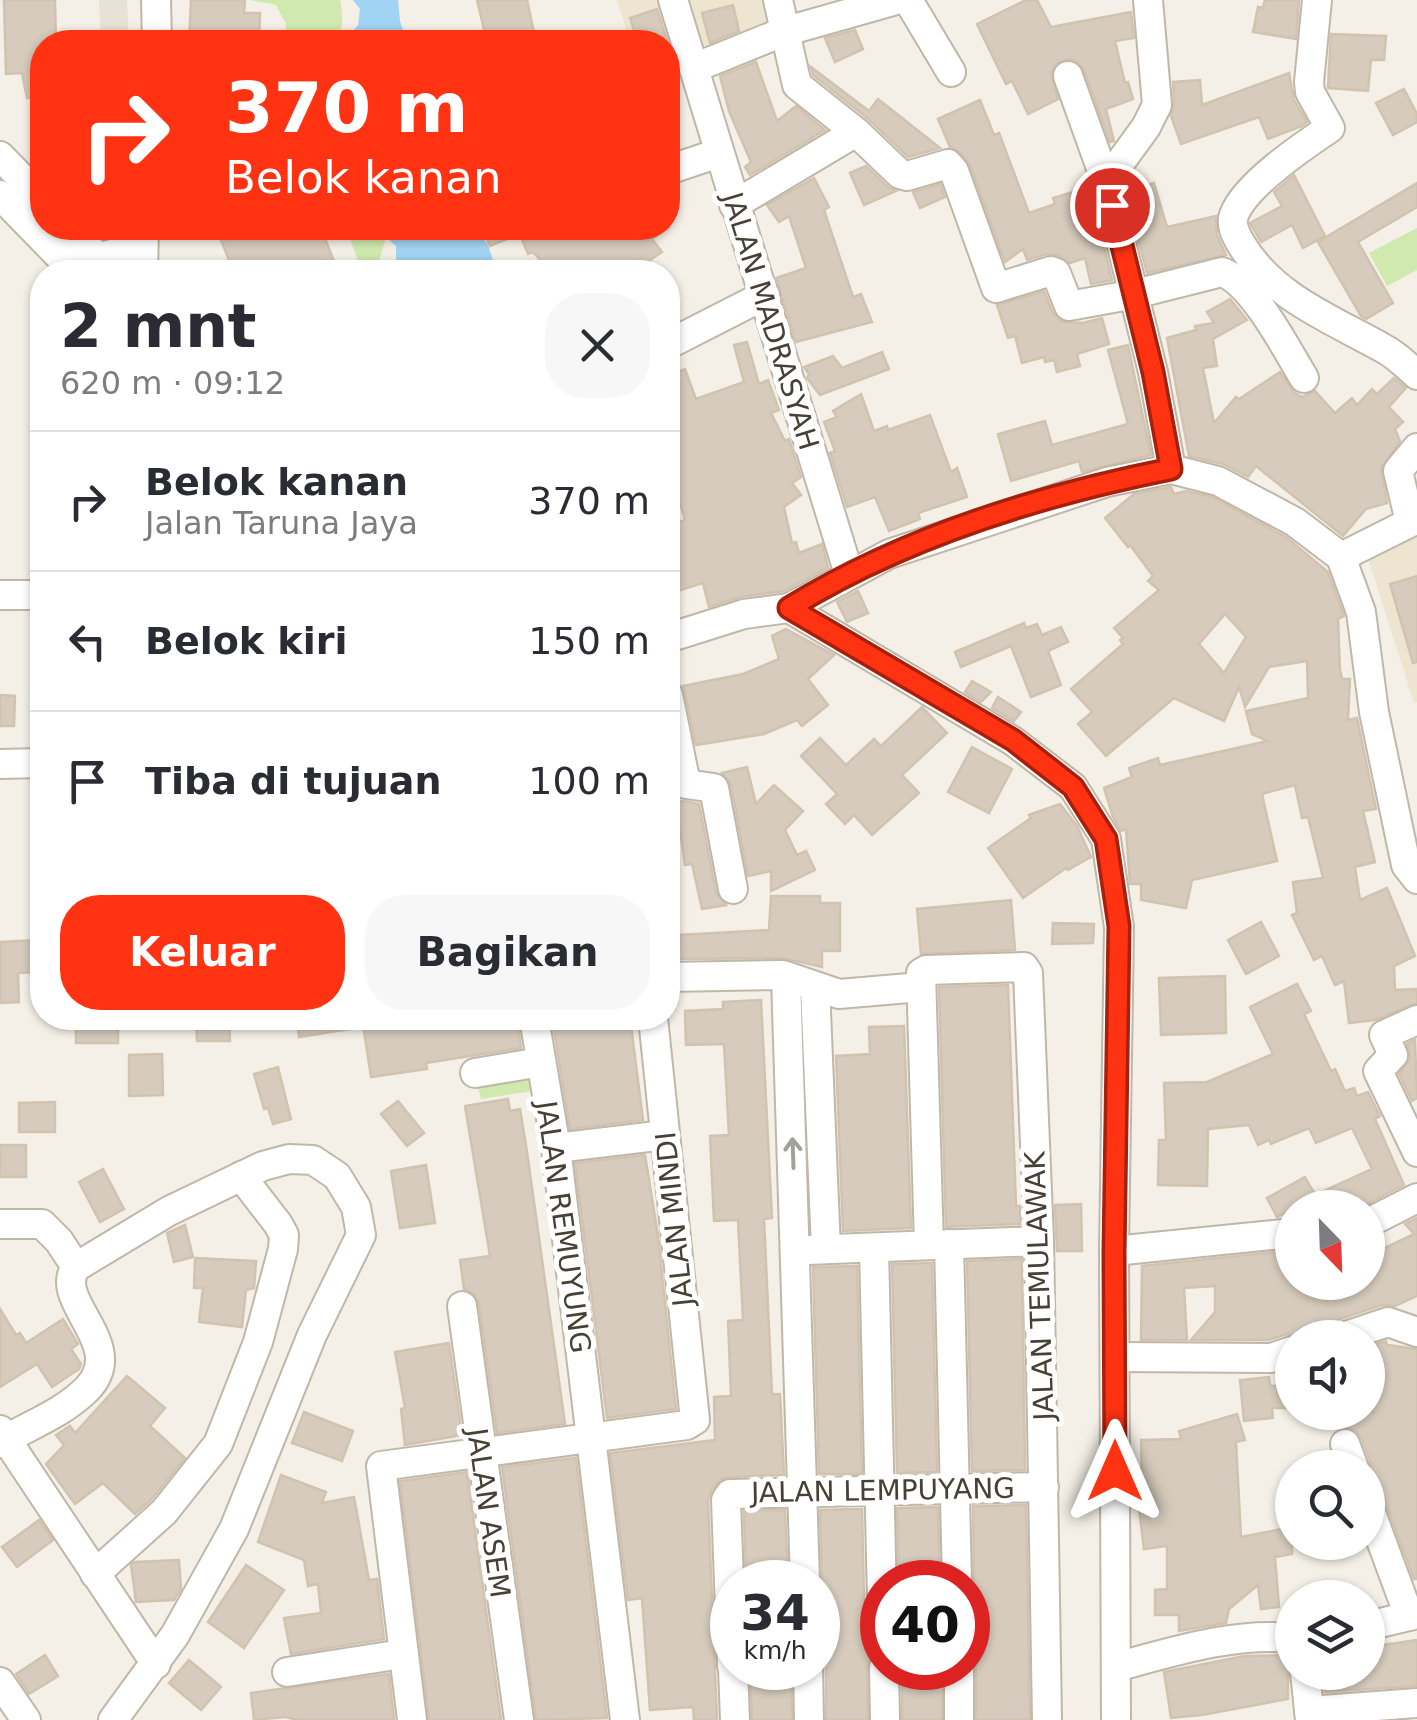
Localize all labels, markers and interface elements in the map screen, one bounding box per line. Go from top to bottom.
text: 370 m [225,67,468,149]
icon: right [60,70,190,200]
text: Belok kanan [225,151,501,204]
pin [1070,163,1155,248]
icon: arrive [1085,178,1140,233]
street label: JALAN MADRASYAH [715,187,825,454]
text: 2 mnt [60,291,257,361]
button: close [545,293,650,398]
text: 620 m · 09:12 [60,364,285,402]
text: Belok kanan [145,460,408,504]
icon: right [60,474,115,529]
text: 370 m [528,479,650,523]
text: Jalan Taruna Jaya [145,504,418,542]
icon: left [60,614,115,669]
text: Belok kiri [145,619,347,663]
text: 150 m [528,619,650,663]
icon: arrive [60,754,115,809]
text: Tiba di tujuan [145,759,441,803]
text: 100 m [528,759,650,803]
button: Keluar [60,895,345,1010]
button: Bagikan [365,895,650,1010]
street label: JALAN REMUYUNG [529,1097,598,1355]
street label: JALAN MINDI [649,1130,700,1310]
one-way arrow [783,1138,802,1170]
street label: JALAN TEMULAWAK [1018,1150,1061,1423]
north arrow [1275,1190,1385,1300]
map controls [1275,1190,1385,1690]
button: sound [1275,1320,1385,1430]
position arrow [1063,1419,1167,1523]
street label: JALAN ASEM [460,1424,517,1600]
button: search [1275,1450,1385,1560]
street label: JALAN LEMPUYANG [749,1472,1015,1509]
speed limit sign: 40 [860,1560,990,1690]
button: layers [1275,1580,1385,1690]
text: 34 [740,1584,810,1642]
text: km/h [743,1636,807,1665]

